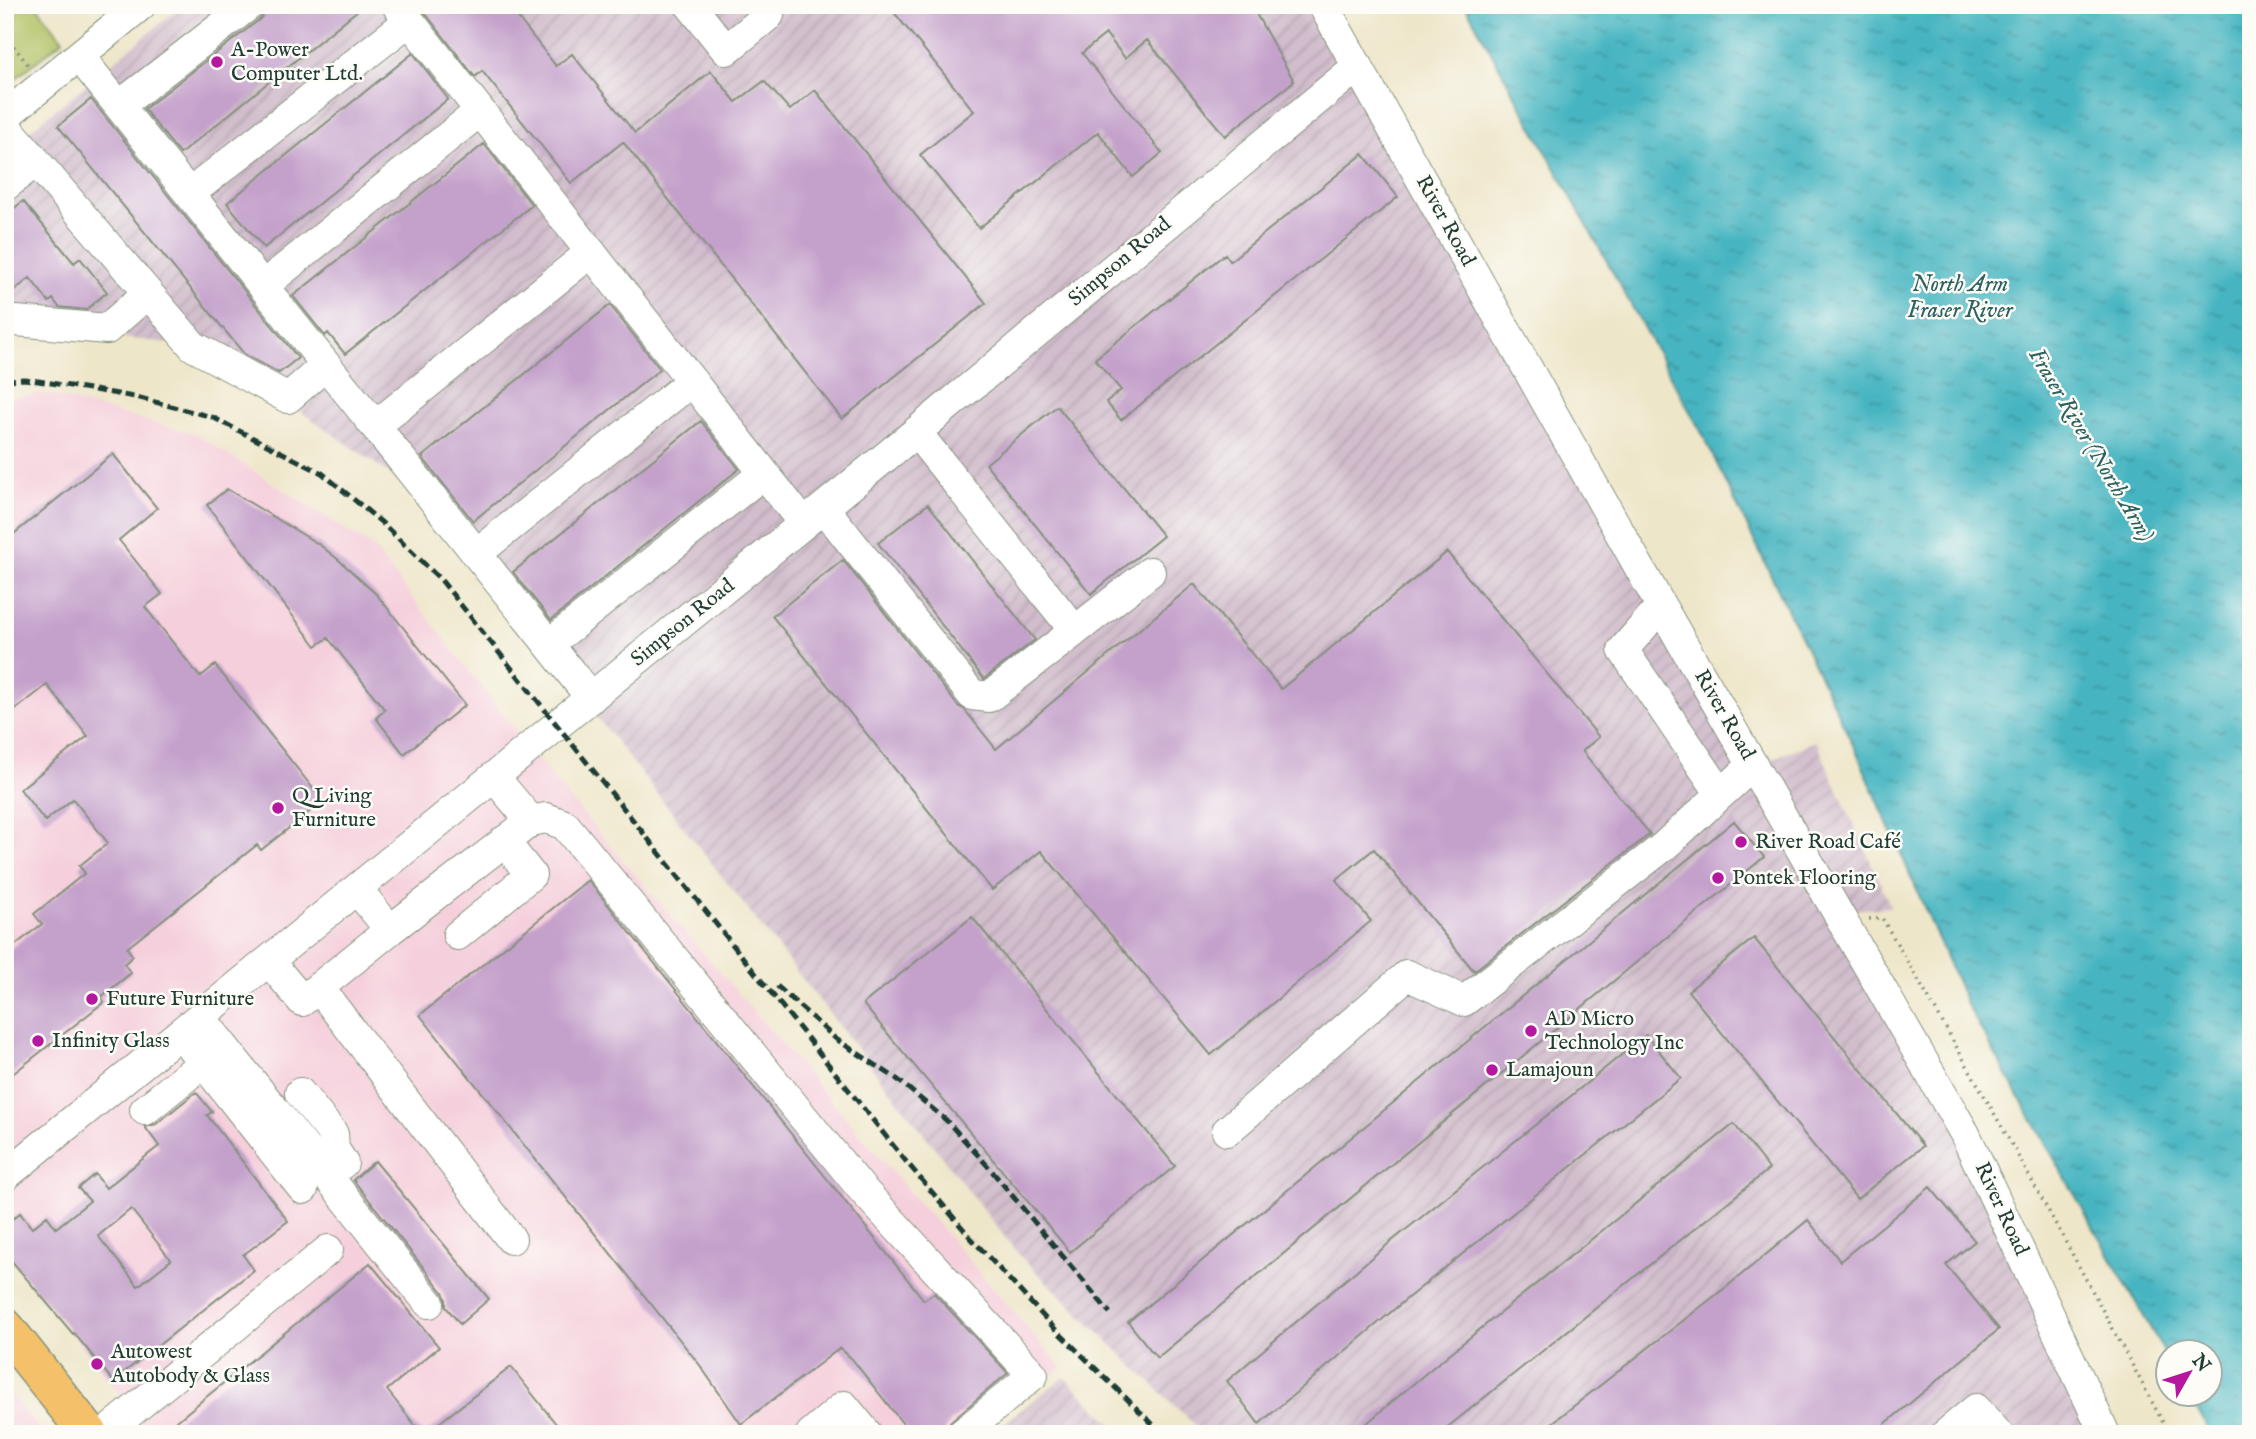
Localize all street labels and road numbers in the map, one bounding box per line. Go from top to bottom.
street label: River Road [1409,171,1481,272]
street label: Simpson Road [1063,211,1177,313]
street label: Simpson Road [626,572,741,673]
street label: River Road [1687,665,1761,766]
street label: River Road [1968,1158,2035,1261]

